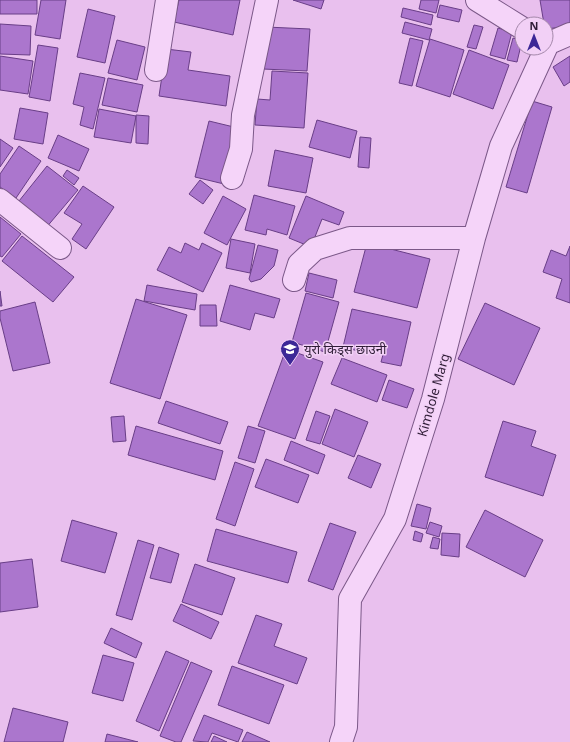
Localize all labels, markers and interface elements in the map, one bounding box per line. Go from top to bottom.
north arrow [514,16,554,56]
text: N [530,20,538,34]
school or university icon: युरो किड्स छाउनी [279,338,301,366]
place label: युरो किड्स छाउनी [304,342,387,359]
street label: Kimdole Marg [414,352,454,439]

